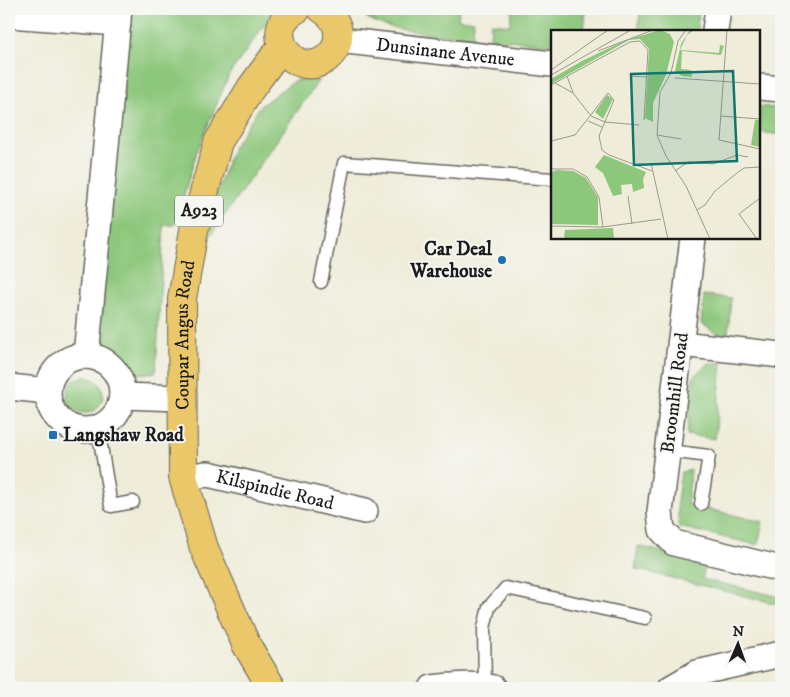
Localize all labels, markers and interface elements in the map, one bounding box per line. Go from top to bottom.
inset map [551,30,760,239]
street label: Dunsinane Avenue [375,33,516,71]
road number: A923 [175,196,223,227]
place label: Car Deal Warehouse [409,238,492,283]
marker: Car Deal Warehouse [496,254,508,266]
street label: Coupar Angus Road [171,258,200,410]
street label: Broomhill Road [656,331,694,455]
place label: Langshaw Road [63,424,184,447]
marker: Langshaw Road [47,429,59,441]
street label: Kilspindie Road [214,465,337,515]
north arrow [712,620,762,670]
text: N [732,623,745,641]

